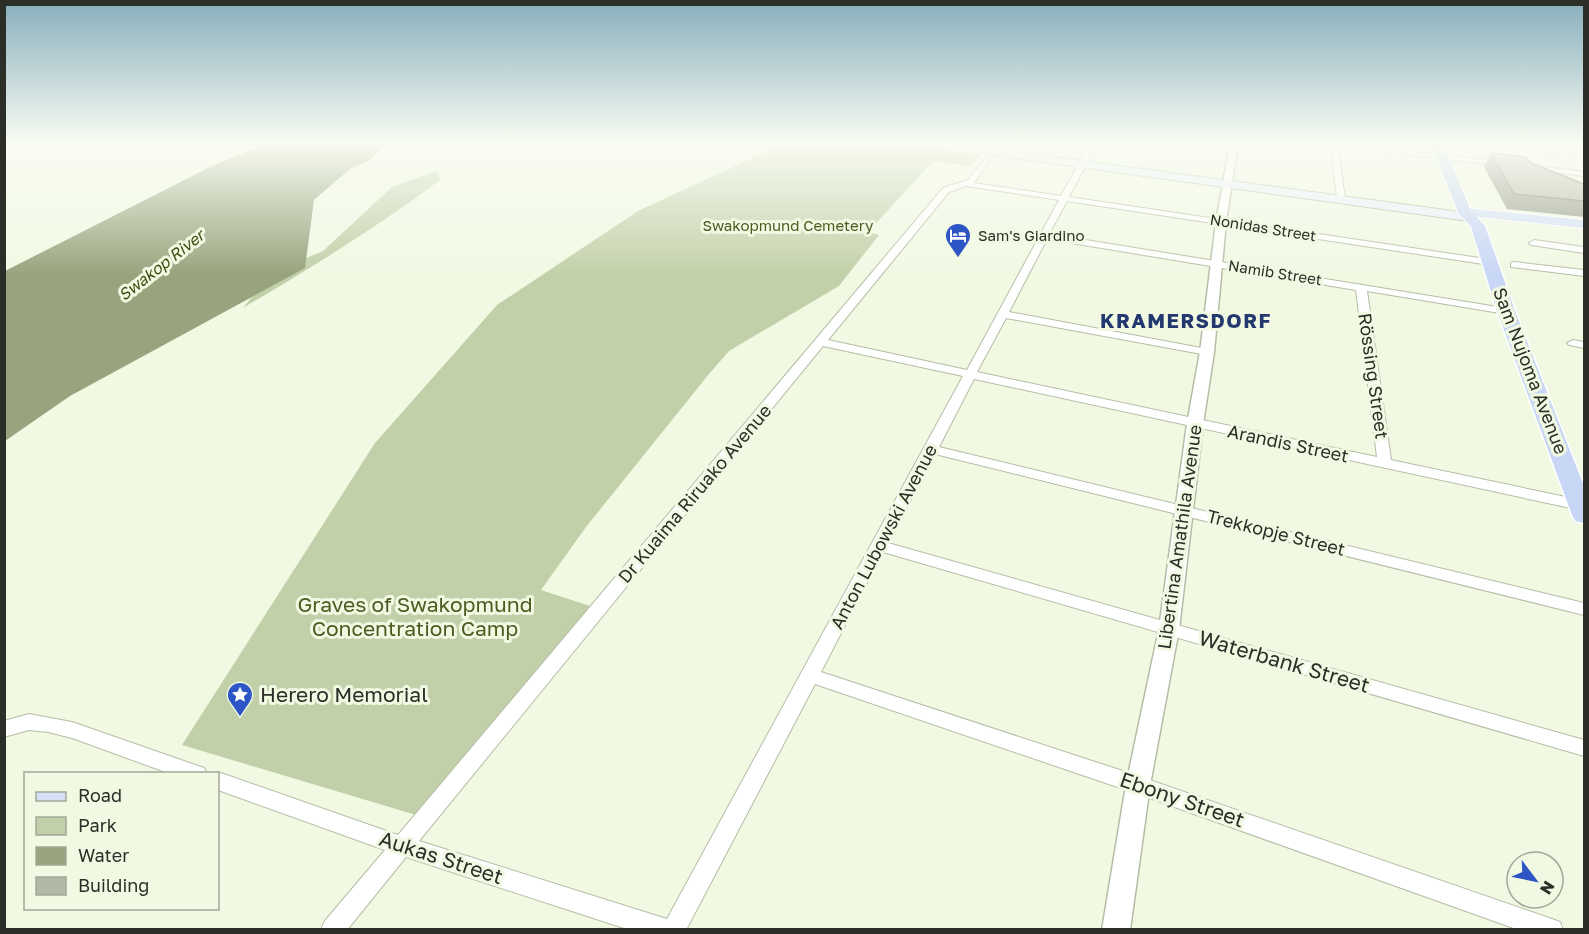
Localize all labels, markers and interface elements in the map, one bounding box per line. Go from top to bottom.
street label: Nonidas Street [1209,210,1318,244]
park label: Swakopmund Cemetery [702,216,874,234]
hotel icon: Sam's Giardino [943,221,973,259]
water label: Swakop River [114,224,210,305]
place label: Sam's Giardino [978,226,1084,244]
street label: Namib Street [1227,256,1323,288]
street label: Sam Nujoma Avenue [1489,284,1573,457]
district label: KRAMERSDORF [1100,308,1272,332]
street label: Rössing Street [1354,312,1394,440]
street label: Dr Kuaima Riruako Avenue [613,400,775,587]
street label: Arandis Street [1226,419,1351,467]
street label: Libertina Amathila Avenue [1152,423,1206,651]
street label: Anton Lubowski Avenue [825,440,941,633]
street label: Trekkopje Street [1205,504,1348,560]
park label: Graves of Swakopmund Concentration Camp [297,591,533,641]
street label: Waterbank Street [1196,624,1373,698]
place icon: Herero Memorial [225,680,255,718]
place label: Herero Memorial [260,681,428,707]
street label: Ebony Street [1117,766,1248,833]
legend [24,772,219,910]
text: Road [78,784,122,806]
text: Park [78,814,117,836]
street label: Aukas Street [376,825,506,889]
text: Water [78,844,129,866]
north arrow [1505,850,1565,910]
text: Building [78,874,149,896]
text: N [1536,877,1559,898]

